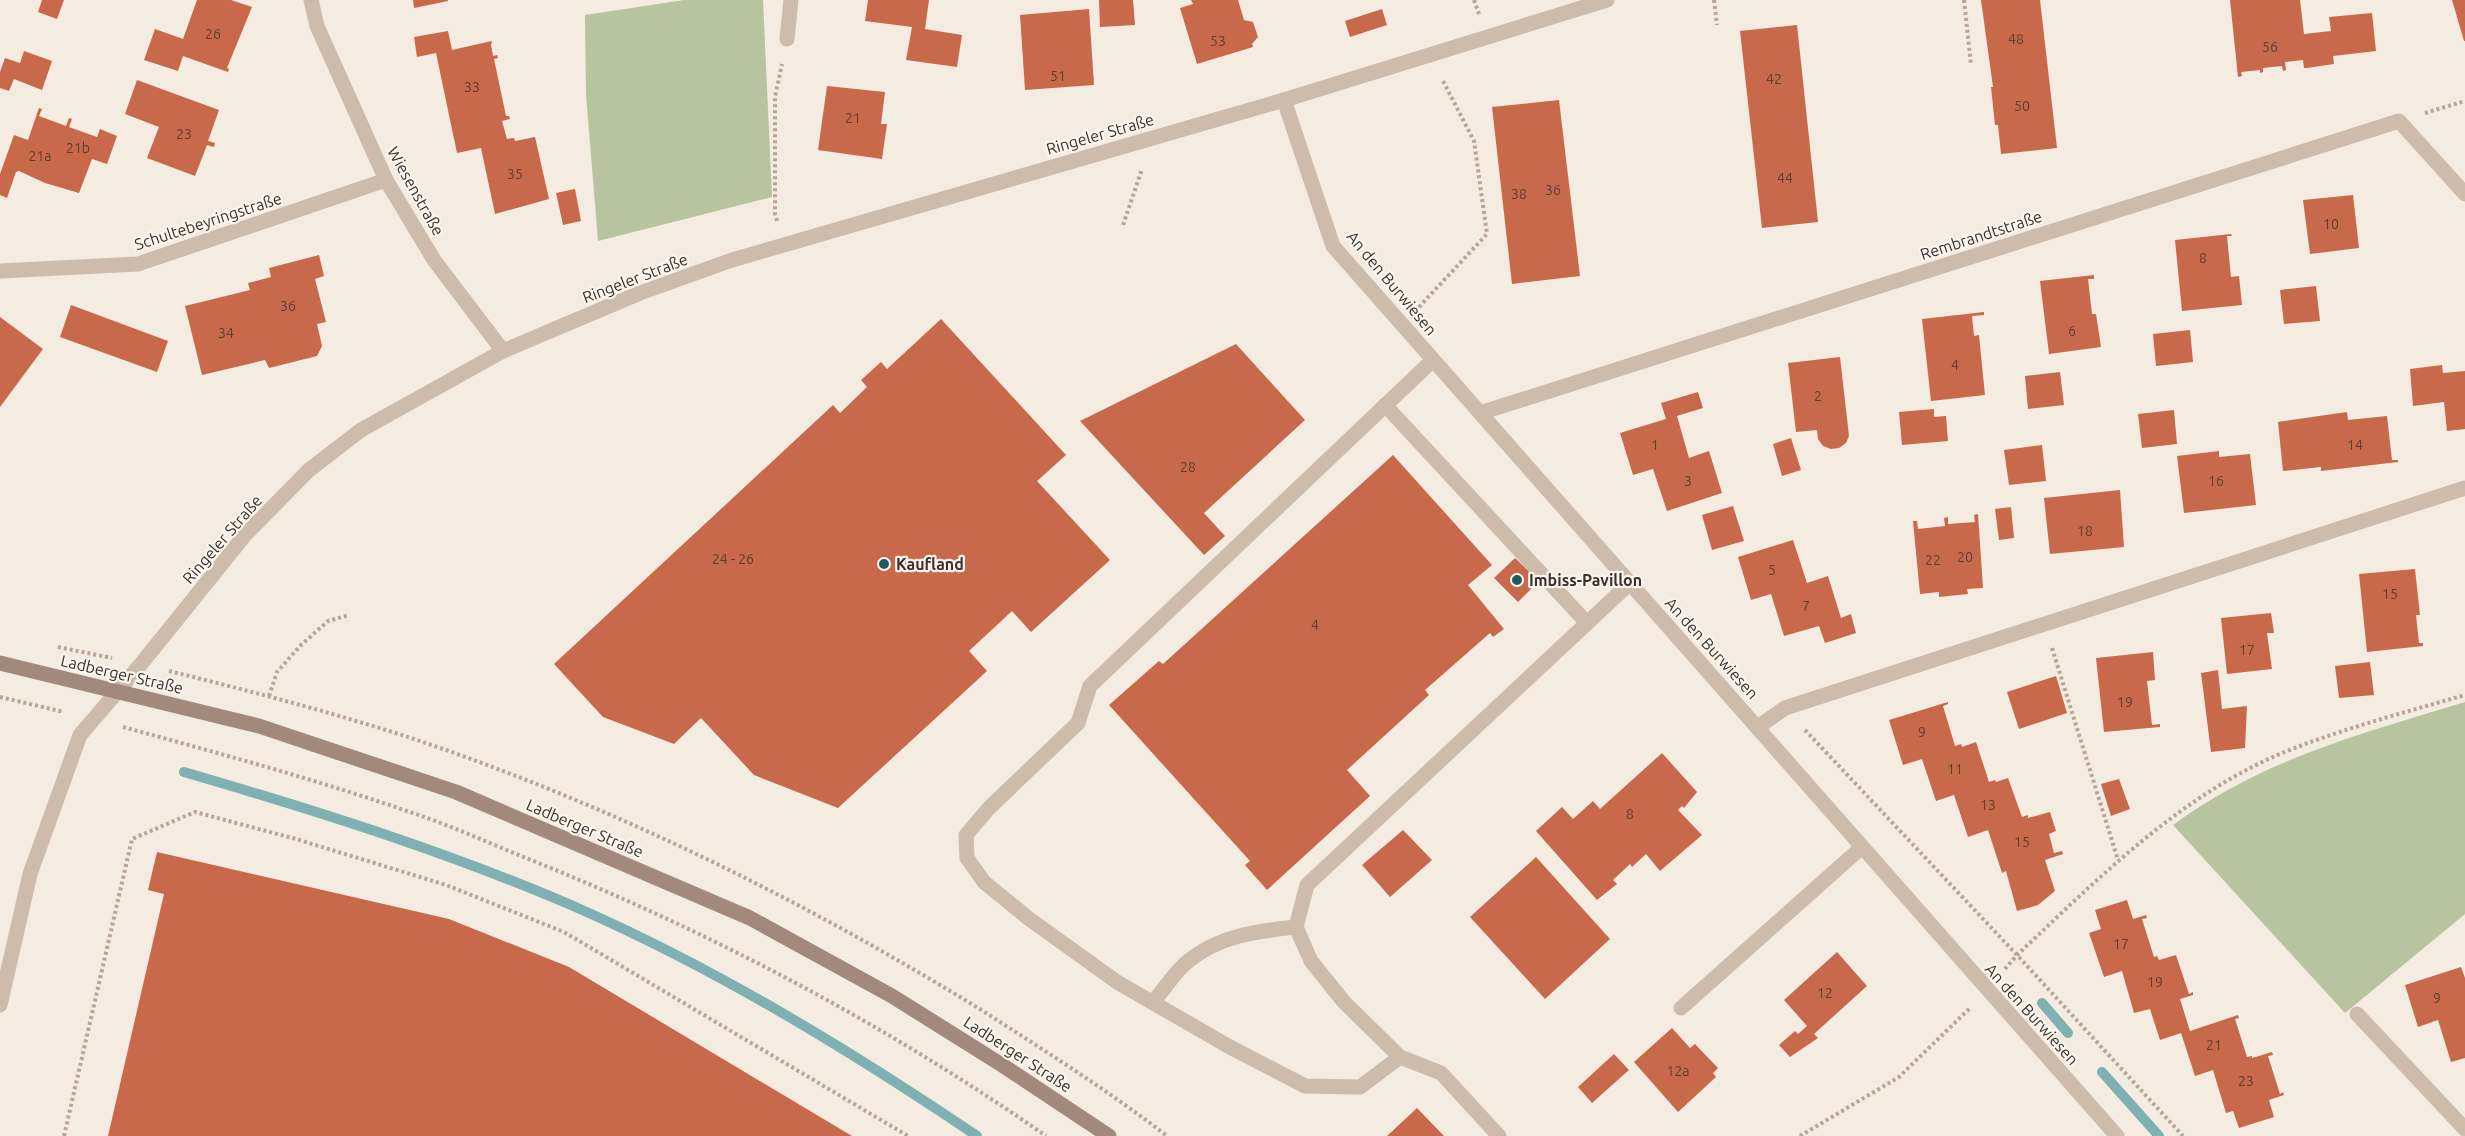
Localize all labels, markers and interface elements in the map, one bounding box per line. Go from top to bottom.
house number: 26 [205,26,221,42]
house number: 48 [2008,31,2024,47]
house number: 53 [1210,33,1226,49]
house number: 56 [2262,39,2278,55]
house number: 51 [1050,68,1066,84]
house number: 42 [1766,71,1782,87]
house number: 33 [464,79,480,95]
house number: 50 [2014,98,2030,114]
house number: 21 [845,110,861,126]
street label: Ringeler Straße [1044,110,1156,158]
house number: 23 [176,126,192,142]
house number: 21b [66,140,90,156]
street label: Wiesenstraße [384,143,448,239]
house number: 21a [29,148,52,164]
house number: 35 [507,166,523,182]
house number: 44 [1777,170,1793,186]
house number: 36 [1545,182,1561,198]
house number: 38 [1511,186,1527,202]
street label: Schultebeyringstraße [132,189,284,253]
street label: Rembrandtstraße [1918,207,2044,263]
house number: 10 [2323,216,2339,232]
street label: An den Burwiesen [1343,227,1441,339]
street label: Ringeler Straße [580,250,690,306]
house number: 8 [2199,250,2207,266]
house number: 36 [280,298,296,314]
house number: 6 [2068,323,2076,339]
house number: 34 [218,325,234,341]
house number: 4 [1951,357,1959,373]
house number: 2 [1814,388,1822,404]
house number: 1 [1651,437,1659,453]
house number: 14 [2347,437,2363,453]
house number: 28 [1180,459,1196,475]
house number: 3 [1684,473,1692,489]
house number: 16 [2208,473,2224,489]
street label: Ringeler Straße [179,491,265,587]
house number: 18 [2077,523,2093,539]
house number: 20 [1957,549,1973,565]
house number: 24 - 26 [712,551,754,567]
house number: 22 [1925,552,1941,568]
place label: Kaufland [896,555,964,573]
marker: Kaufland [877,557,891,571]
house number: 5 [1768,562,1776,578]
place label: Imbiss-Pavillon [1529,571,1642,589]
marker: Imbiss-Pavillon [1510,573,1524,587]
house number: 15 [2382,586,2398,602]
street label: An den Burwiesen [1662,594,1762,702]
house number: 7 [1802,598,1810,614]
house number: 4 [1311,617,1319,633]
house number: 17 [2239,642,2255,658]
street label: Ladberger Straße [59,651,185,697]
house number: 19 [2117,694,2133,710]
house number: 9 [1918,724,1926,740]
house number: 11 [1947,761,1963,777]
street label: Ladberger Straße [524,795,646,861]
house number: 13 [1980,797,1996,813]
house number: 8 [1626,806,1634,822]
house number: 15 [2014,834,2030,850]
house number: 17 [2113,936,2129,952]
street label: An den Burwiesen [1982,960,2082,1068]
house number: 19 [2147,974,2163,990]
house number: 12 [1817,985,1833,1001]
house number: 9 [2433,990,2441,1006]
street label: Ladberger Straße [961,1012,1075,1096]
house number: 21 [2206,1037,2222,1053]
house number: 12a [1667,1063,1690,1079]
house number: 23 [2238,1073,2254,1089]

